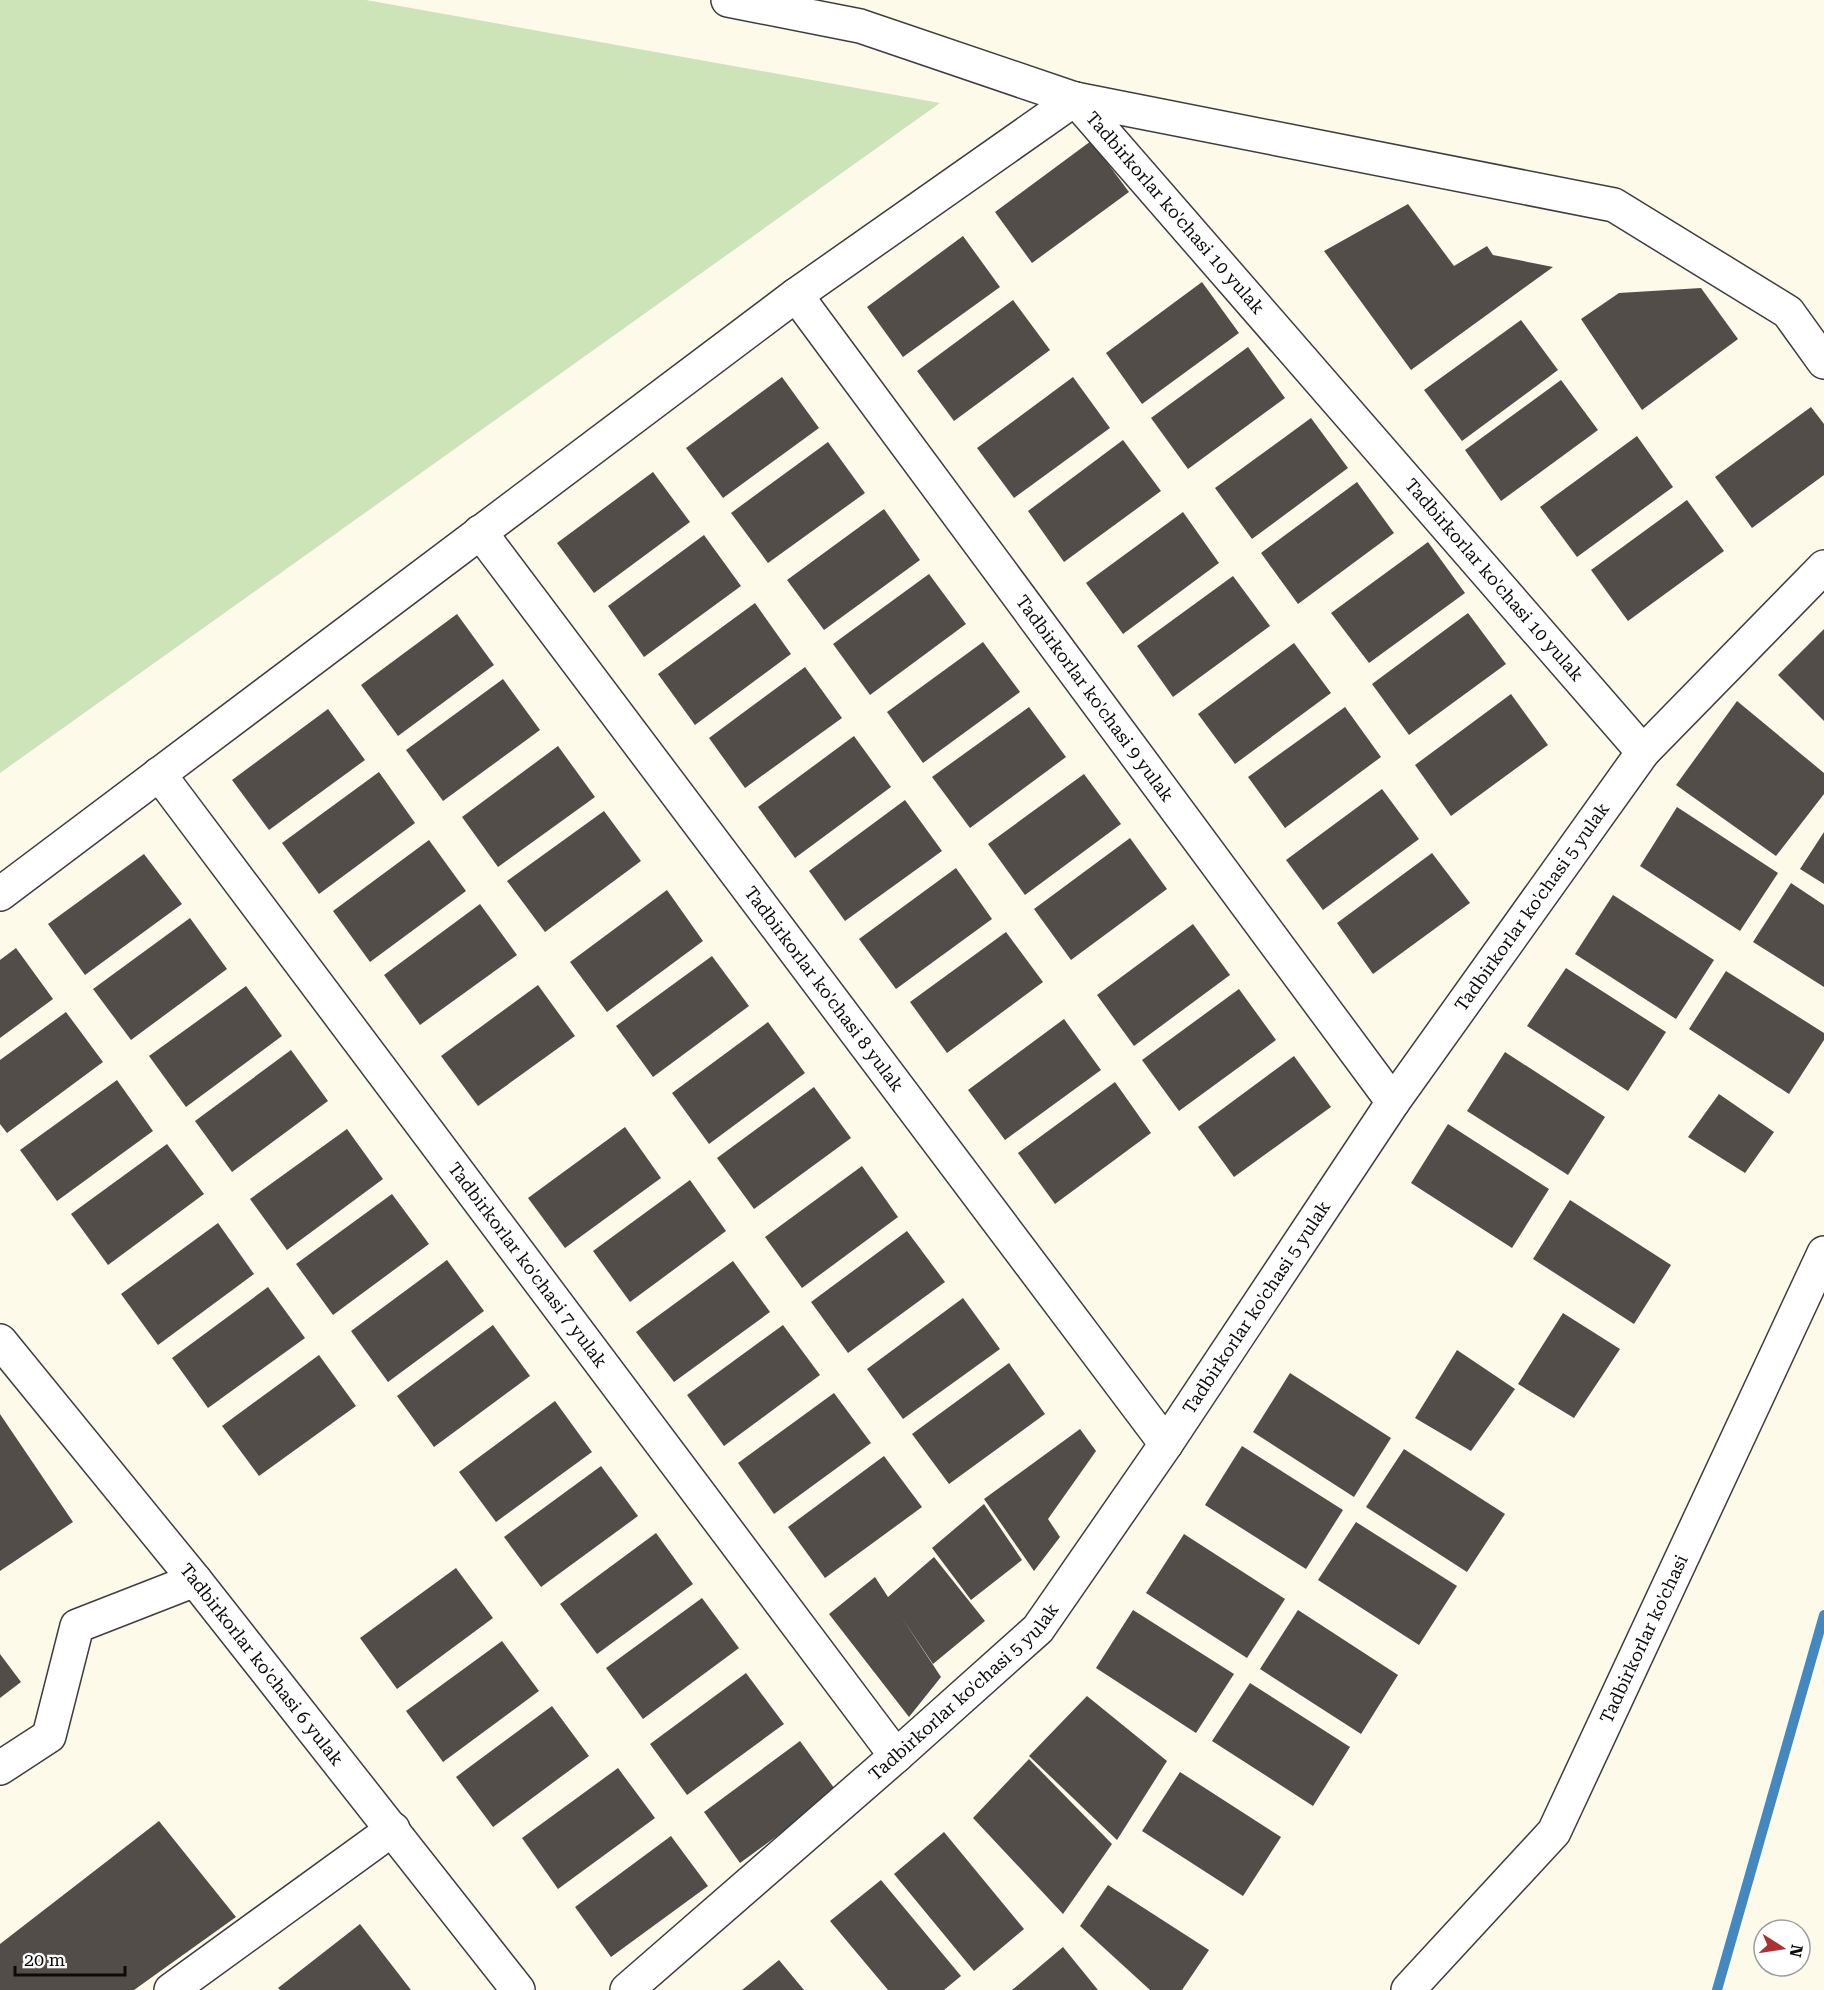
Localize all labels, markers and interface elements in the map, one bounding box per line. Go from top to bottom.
street label: Tadbirkorlar ko'chasi 10 yulak [1082,107,1269,318]
street label: Tadbirkorlar ko'chasi 10 yulak [1401,474,1588,685]
street label: Tadbirkorlar ko'chasi 9 yulak [1012,591,1178,806]
street label: Tadbirkorlar ko'chasi 5 yulak [1450,798,1613,1015]
street label: Tadbirkorlar ko'chasi 8 yulak [740,882,908,1096]
street label: Tadbirkorlar ko'chasi 7 yulak [444,1158,612,1372]
street label: Tadbirkorlar ko'chasi 5 yulak [1178,1197,1335,1418]
street label: Tadbirkorlar ko'chasi [1595,1551,1692,1726]
street label: Tadbirkorlar ko'chasi 6 yulak [176,1559,348,1769]
street label: Tadbirkorlar ko'chasi 5 yulak [864,1599,1063,1785]
north arrow [1752,1918,1812,1978]
scale bar [15,1939,124,1977]
text: N [1786,1943,1807,1959]
text: 20 m [24,1949,65,1970]

